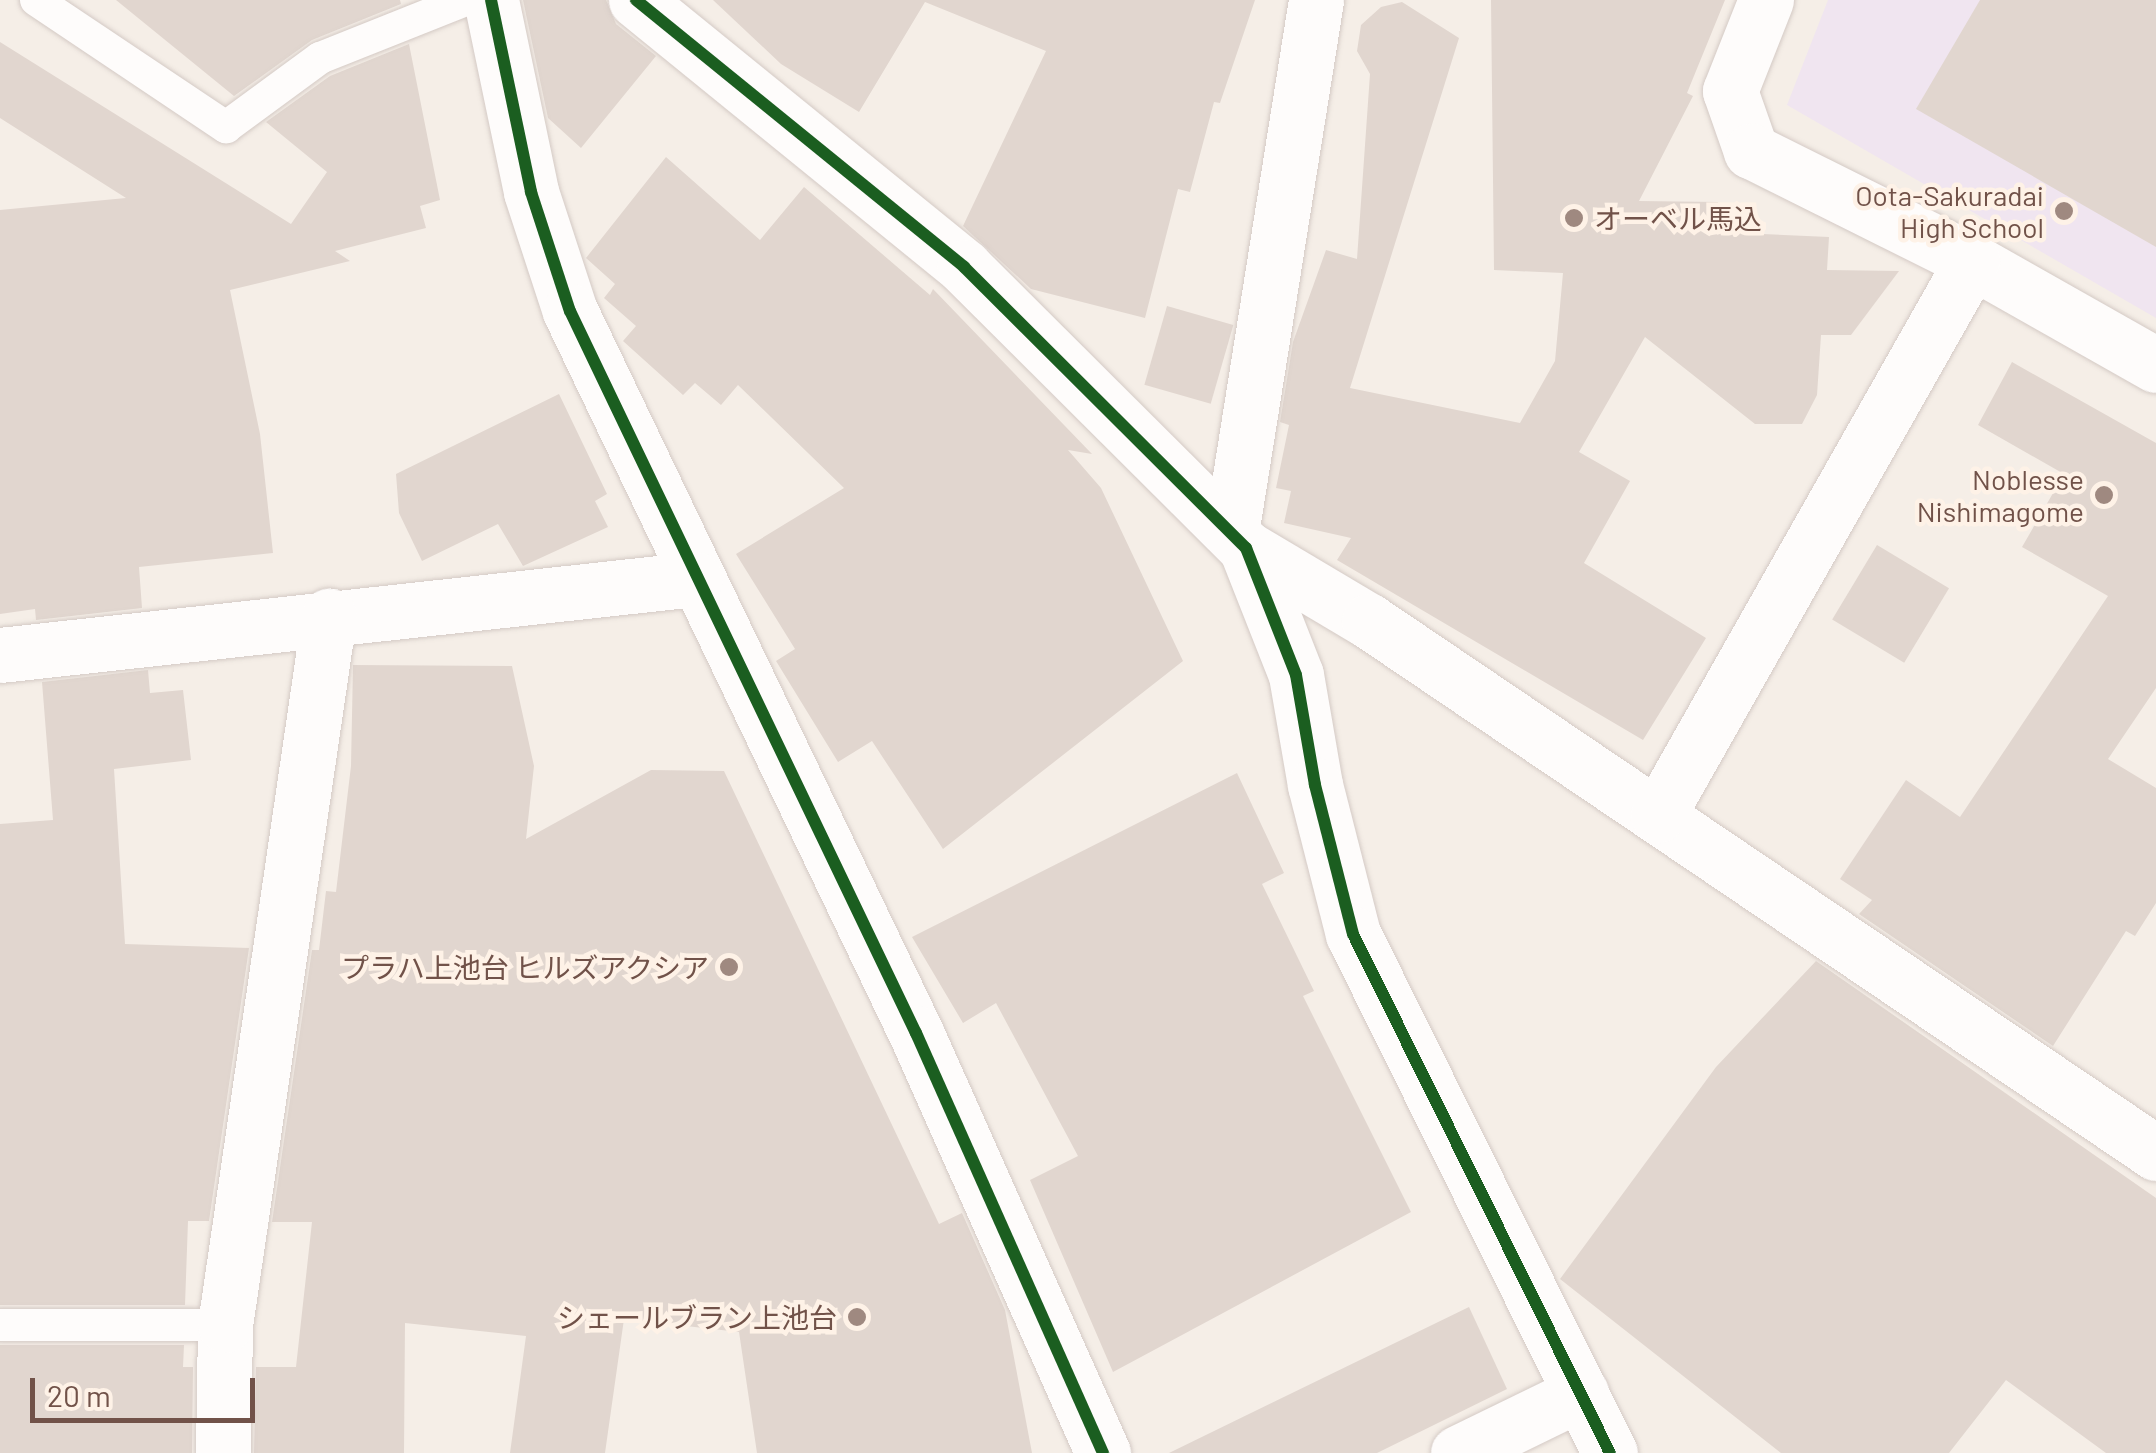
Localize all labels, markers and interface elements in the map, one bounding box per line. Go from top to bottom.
place label: Oota-Sakuradai High School [1855,178,2044,244]
marker: Oota-Sakuradai High School [2053,200,2075,222]
place label: オーベル馬込 [1594,201,1762,235]
marker: オーベル馬込 [1563,207,1585,229]
place label: Noblesse Nishimagome [1917,462,2084,528]
marker: Noblesse Nishimagome [2093,484,2115,506]
place label: プラハ上池台 ヒルズアクシア [339,950,709,984]
marker: プラハ上池台 ヒルズアクシア [718,956,740,978]
place label: シェールブラン上池台 [557,1300,837,1334]
marker: シェールブラン上池台 [846,1306,868,1328]
scale bar [35,1358,260,1420]
text: 20 m [47,1377,111,1413]

